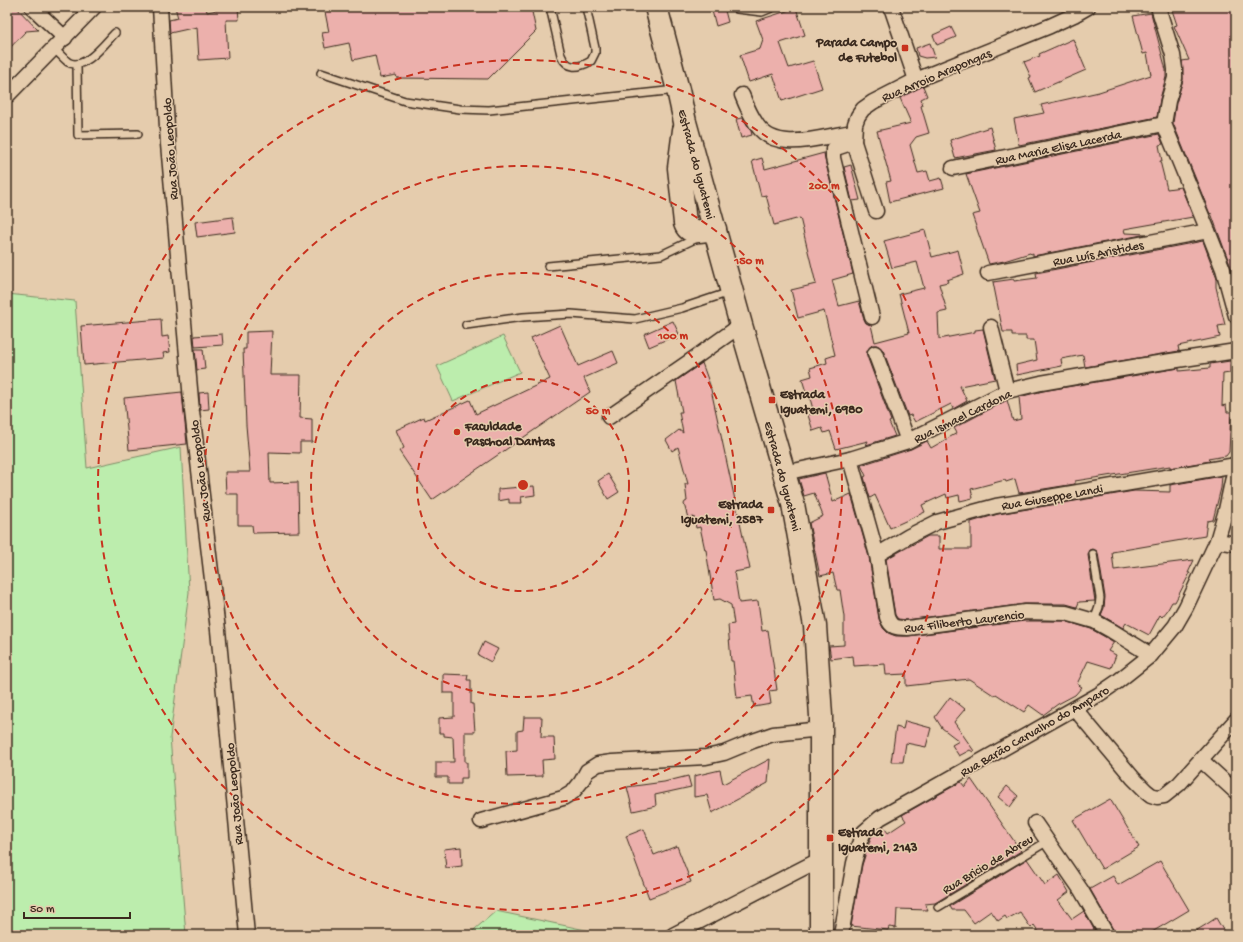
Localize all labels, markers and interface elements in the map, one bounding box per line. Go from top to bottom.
place label: Parada Campo de Futebol [815,36,897,66]
marker: Parada Campo de Futebol [900,43,910,53]
street label: Rua Arroio Arapongas [880,46,995,106]
street label: Rua João Leopoldo [160,97,183,200]
street label: Estrada do Iguatemi [674,108,718,221]
street label: Rua Maria Elisa Lacerda [994,128,1124,169]
text: 200 m [809,180,840,194]
street label: Rua Luís Aristides [1052,238,1146,271]
text: 150 m [733,255,764,269]
text: 100 m [657,330,688,344]
street label: Rua Ismael Cardona [912,387,1015,447]
place label: Estrada Iguatemi, 6980 [780,388,863,418]
marker: Estrada Iguatemi, 6980 [767,395,777,405]
text: 50 m [586,405,611,419]
street label: Rua João Leopoldo [188,419,215,522]
place label: Faculdade Paschoal Dantas [464,420,556,450]
street label: Estrada do Iguatemi [760,420,804,533]
marker: Faculdade Paschoal Dantas [452,427,462,437]
centre of rings [516,478,530,492]
street label: Rua Giuseppe Landi [1000,482,1105,515]
place label: Estrada Iguatemi, 2587 [681,498,764,528]
marker: Estrada Iguatemi, 2587 [766,505,776,515]
street label: Rua Filiberto Laurencio [903,608,1026,637]
street label: Rua Barão Carvalho do Amparo [958,683,1113,781]
street label: Rua João Leopoldo [224,742,247,845]
place label: Estrada Iguatemi, 2143 [838,826,918,856]
street label: Rua Bricio de Abreu [940,832,1037,898]
marker: Estrada Iguatemi, 2143 [825,833,835,843]
scale bar [24,894,130,920]
text: 50 m [30,903,55,917]

